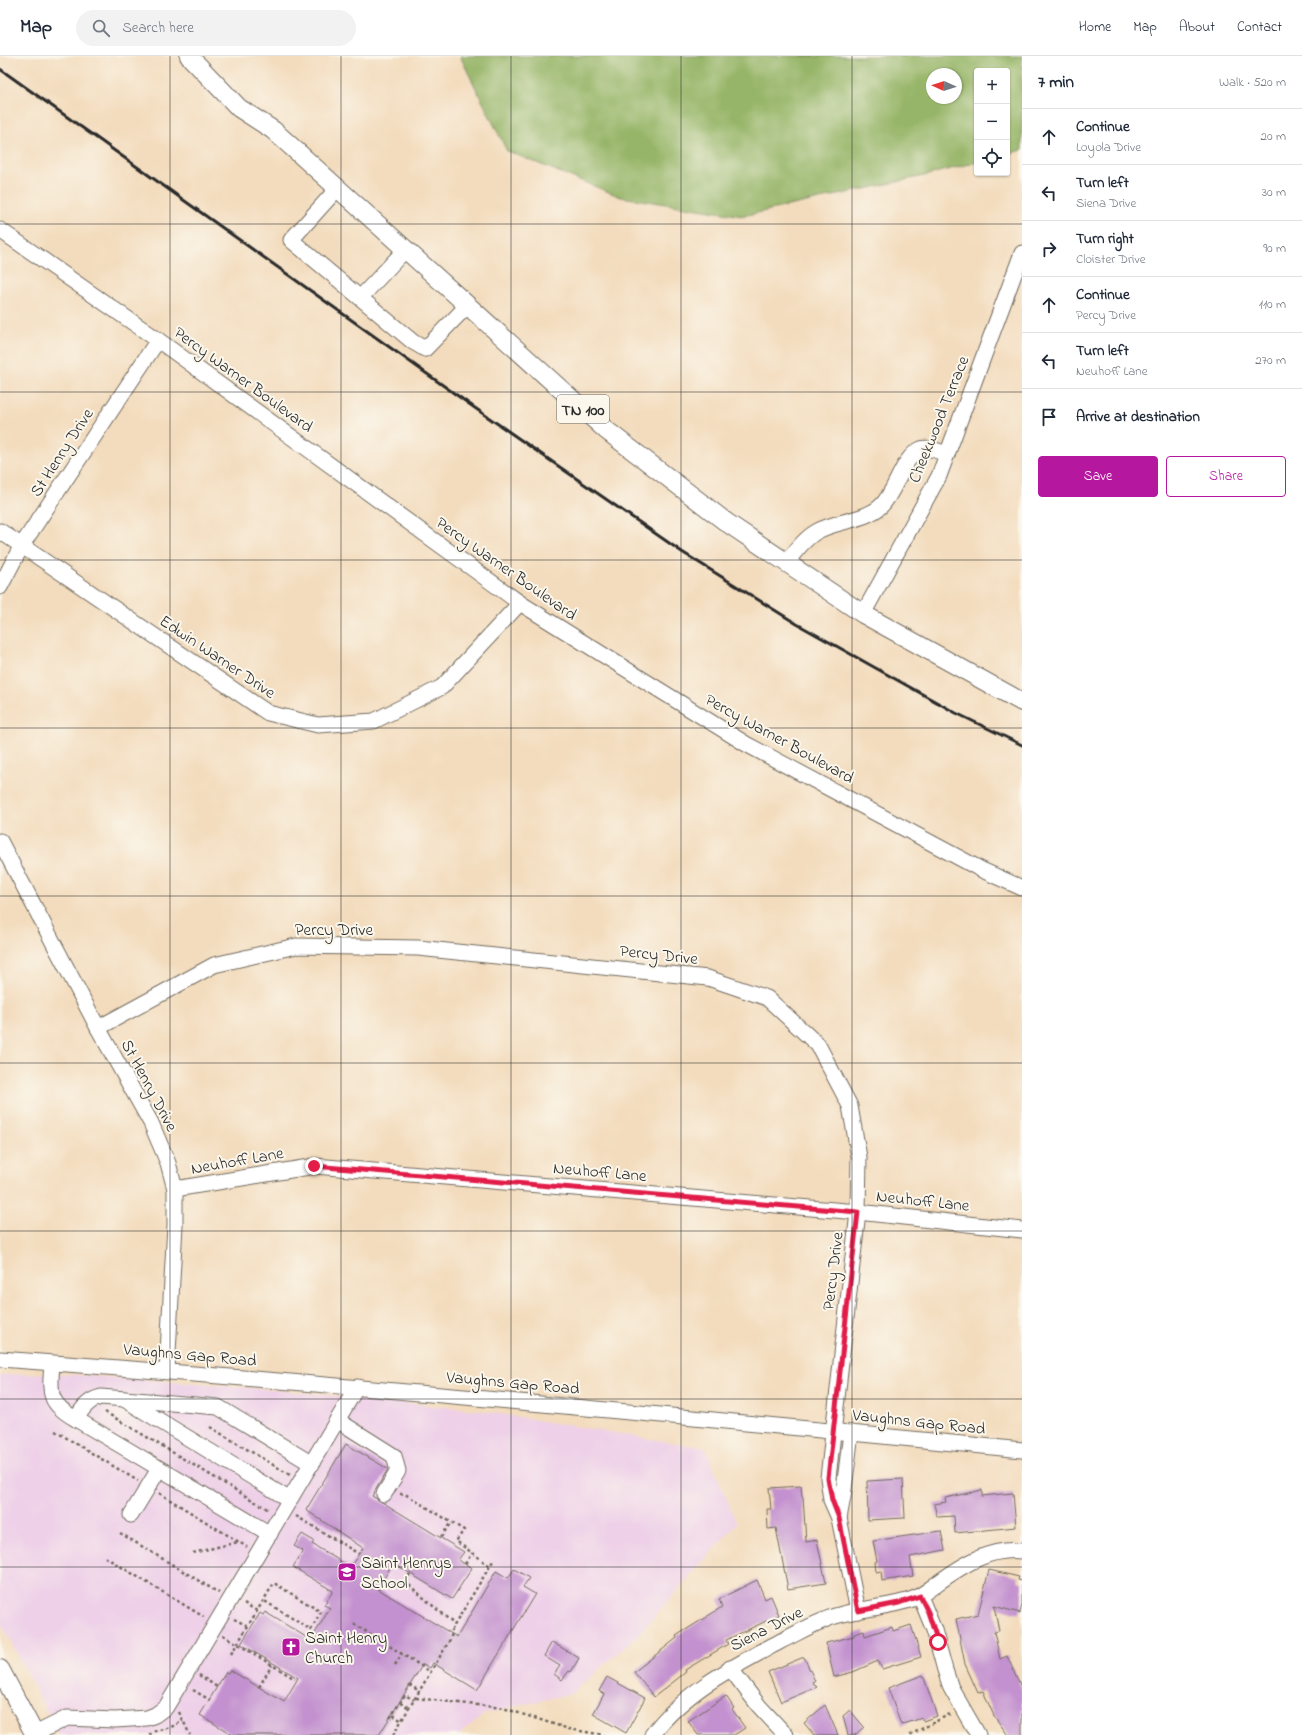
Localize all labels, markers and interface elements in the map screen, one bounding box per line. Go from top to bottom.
search box [76,10,356,46]
text: Map [20,14,52,41]
icon: search [90,17,112,39]
text: Search here [122,17,194,39]
text: Home [1079,17,1111,38]
text: Map [1133,17,1157,38]
text: About [1179,17,1215,38]
text: Contact [1237,17,1282,38]
north arrow [926,68,962,104]
map controls [974,68,1010,176]
button: + [974,68,1010,104]
text: 7 min [1038,70,1074,95]
text: Walk · 520 m [1219,73,1286,92]
button: − [974,104,1010,140]
text: Continue [1076,116,1130,138]
icon: ahead [1038,126,1060,148]
text: 20 m [1261,127,1286,146]
text: Loyola Drive [1076,138,1141,157]
button: locate [974,140,1010,176]
text: Turn left [1076,172,1129,194]
icon: left [1038,182,1060,204]
text: 30 m [1262,183,1286,202]
text: Siena Drive [1076,194,1136,213]
text: Turn right [1076,228,1134,250]
icon: right [1038,238,1060,260]
text: 90 m [1263,239,1286,258]
text: Cloister Drive [1076,250,1146,269]
text: Continue [1076,284,1130,306]
icon: ahead [1038,294,1060,316]
text: 110 m [1259,295,1286,314]
text: Percy Drive [1076,306,1136,325]
street label: Percy Warner Boulevard [168,321,318,441]
text: Turn left [1076,340,1129,362]
icon: left [1038,350,1060,372]
text: 270 m [1255,351,1286,370]
street label: Cheekwood Terrace [903,352,976,487]
text: Neuhoff Lane [1076,362,1148,381]
road number: TN 100 [557,395,609,423]
street label: St Henry Drive [24,403,101,503]
icon: arrive [1038,406,1060,428]
text: Arrive at destination [1076,406,1200,428]
button: Save [1038,456,1158,497]
button: Share [1166,456,1286,497]
street label: Percy Warner Boulevard [430,511,582,628]
street label: Edwin Warner Drive [154,609,281,706]
street label: Percy Warner Boulevard [700,688,859,792]
street label: Percy Drive [295,918,374,944]
street label: Percy Drive [618,939,700,973]
street label: St Henry Drive [113,1035,184,1137]
street label: Neuhoff Lane [189,1141,286,1182]
street label: Neuhoff Lane [552,1156,648,1189]
route end [305,1157,323,1175]
street label: Neuhoff Lane [875,1184,971,1219]
street label: Percy Drive [816,1230,852,1312]
street label: Vaughns Gap Road [121,1337,258,1376]
street label: Vaughns Gap Road [444,1365,581,1404]
street label: Vaughns Gap Road [850,1403,987,1444]
place label: Saint Henrys School [361,1551,452,1596]
school or university icon: Saint Henrys School [336,1561,358,1583]
street label: Siena Drive [726,1600,808,1658]
place label: Saint Henry Church [305,1626,387,1671]
route start [929,1633,947,1651]
church icon: Saint Henry Church [280,1636,302,1658]

